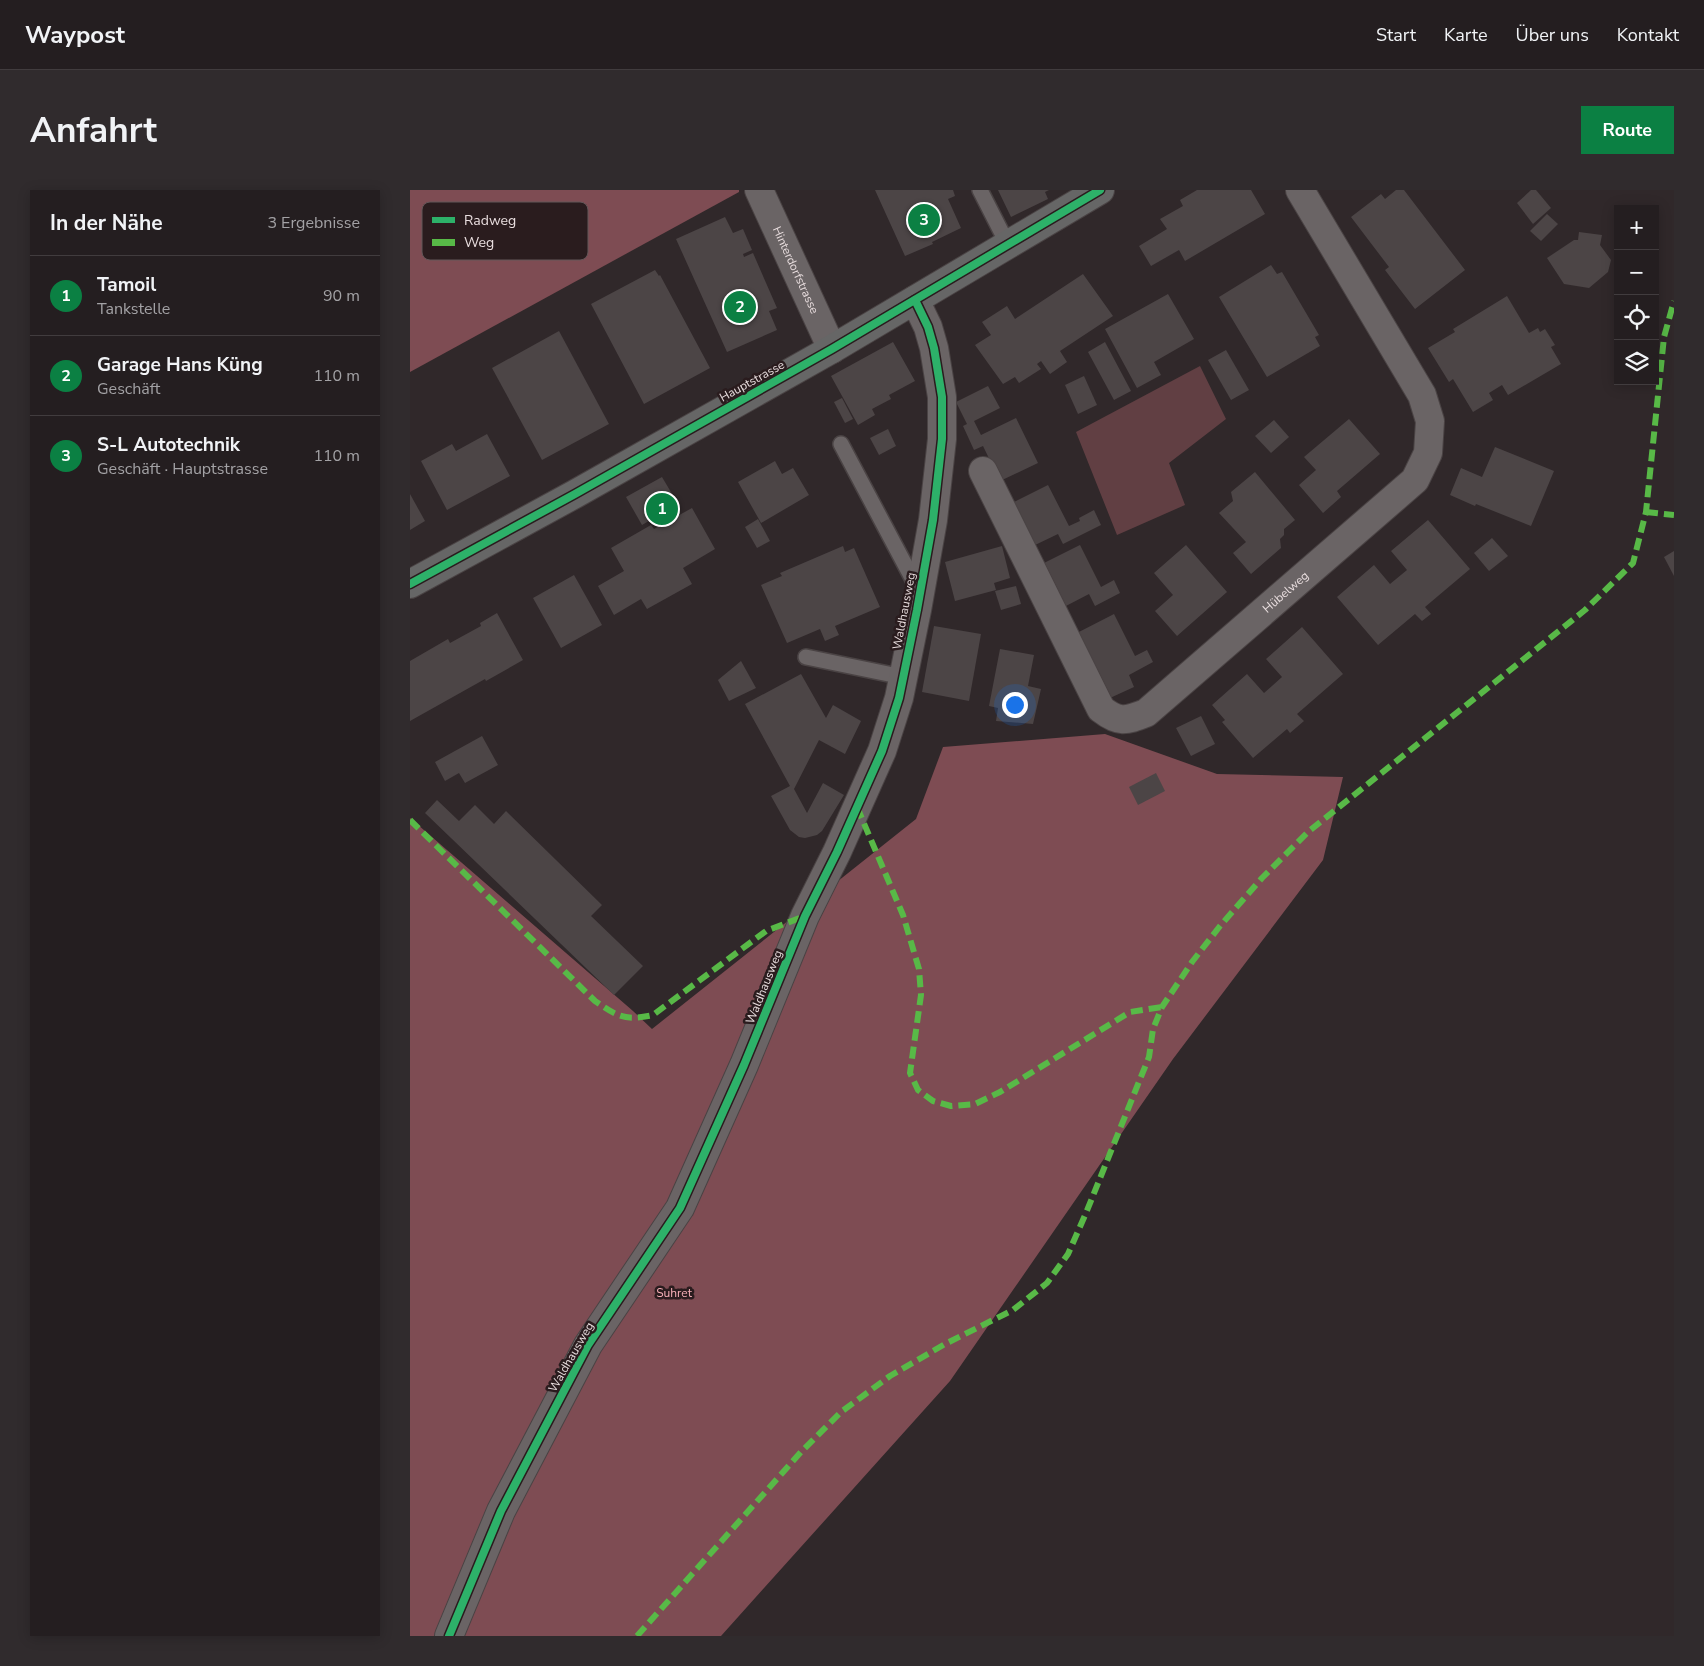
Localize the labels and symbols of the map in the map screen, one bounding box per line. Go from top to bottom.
pin: 3 [908,201,940,239]
legend [422,202,588,260]
text: Radweg [464,211,516,230]
street label: Hinterdorfstrasse [769,224,823,316]
text: Weg [464,233,494,252]
pin: 2 [724,288,756,326]
street label: Hauptstrasse [717,357,787,405]
pin: 1 [646,490,678,528]
street label: Hübelweg [1259,568,1312,617]
street label: Waldhausweg [889,571,919,651]
your location [1002,692,1028,718]
street label: Waldhausweg [742,948,786,1026]
park label: Suhret [656,1285,693,1301]
street label: Waldhausweg [544,1319,598,1395]

